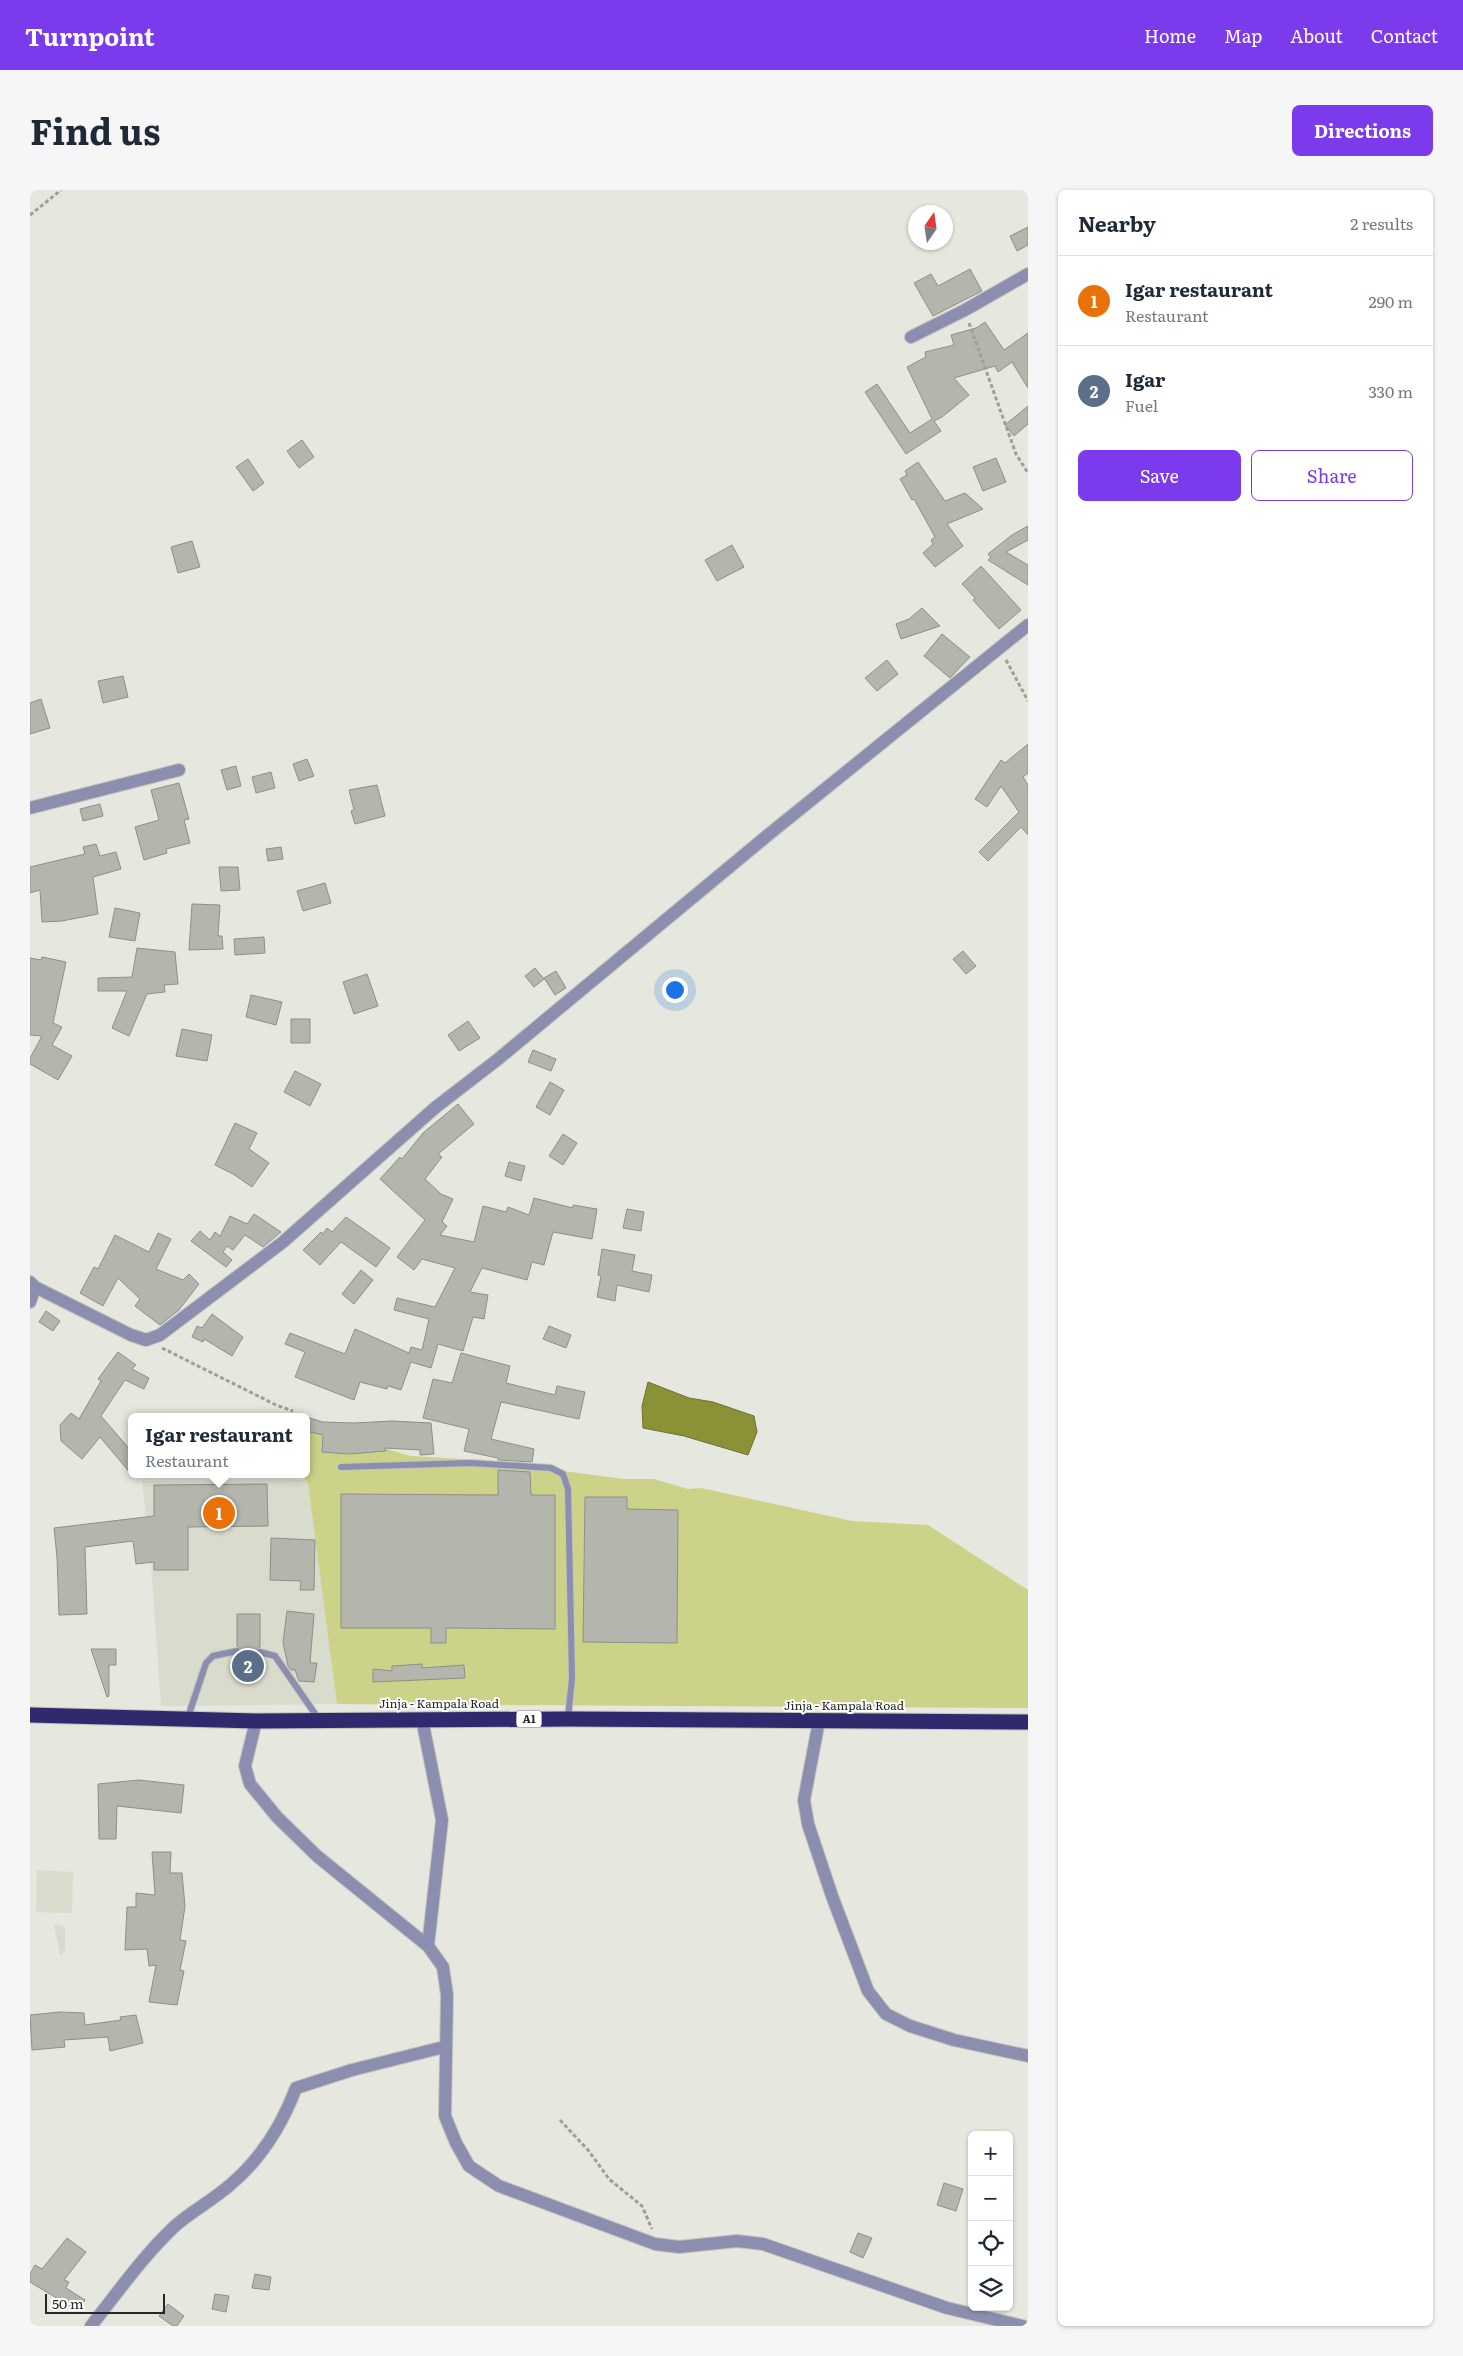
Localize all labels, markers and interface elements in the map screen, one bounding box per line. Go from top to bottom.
text: Turnpoint [25,18,155,53]
text: Home [1144,22,1196,49]
text: Map [1224,22,1262,49]
text: About [1290,22,1343,49]
text: Contact [1371,22,1438,49]
text: Find us [30,104,160,156]
button: Directions [1292,105,1433,156]
north arrow [908,205,953,250]
text: Nearby [1078,207,1156,238]
text: 2 results [1350,211,1413,235]
text: Igar restaurant [1125,275,1273,303]
text: 1 [1091,289,1097,313]
text: 290 m [1369,289,1413,313]
text: Restaurant [1125,303,1209,327]
text: Igar [1125,365,1165,393]
text: 2 [1090,379,1098,403]
text: 330 m [1368,379,1413,403]
text: Fuel [1125,393,1158,417]
button: Save [1078,450,1241,501]
button: Share [1251,450,1413,501]
your location [662,977,688,1003]
popup [128,1413,310,1478]
text: Igar restaurant [145,1420,293,1448]
text: Restaurant [145,1448,229,1472]
pin: 1 [203,1494,235,1532]
pin: 2 [232,1647,264,1685]
street label: Jinja - Kampala Road [379,1694,500,1712]
street label: Jinja - Kampala Road [784,1696,905,1714]
road number: A1 [516,1710,542,1728]
map controls [968,2131,1013,2311]
button: + [968,2131,1013,2176]
button: − [968,2176,1013,2221]
button: locate [968,2221,1013,2266]
button: layers [968,2266,1013,2311]
scale bar [45,2291,165,2314]
text: 50 m [52,2293,84,2313]

